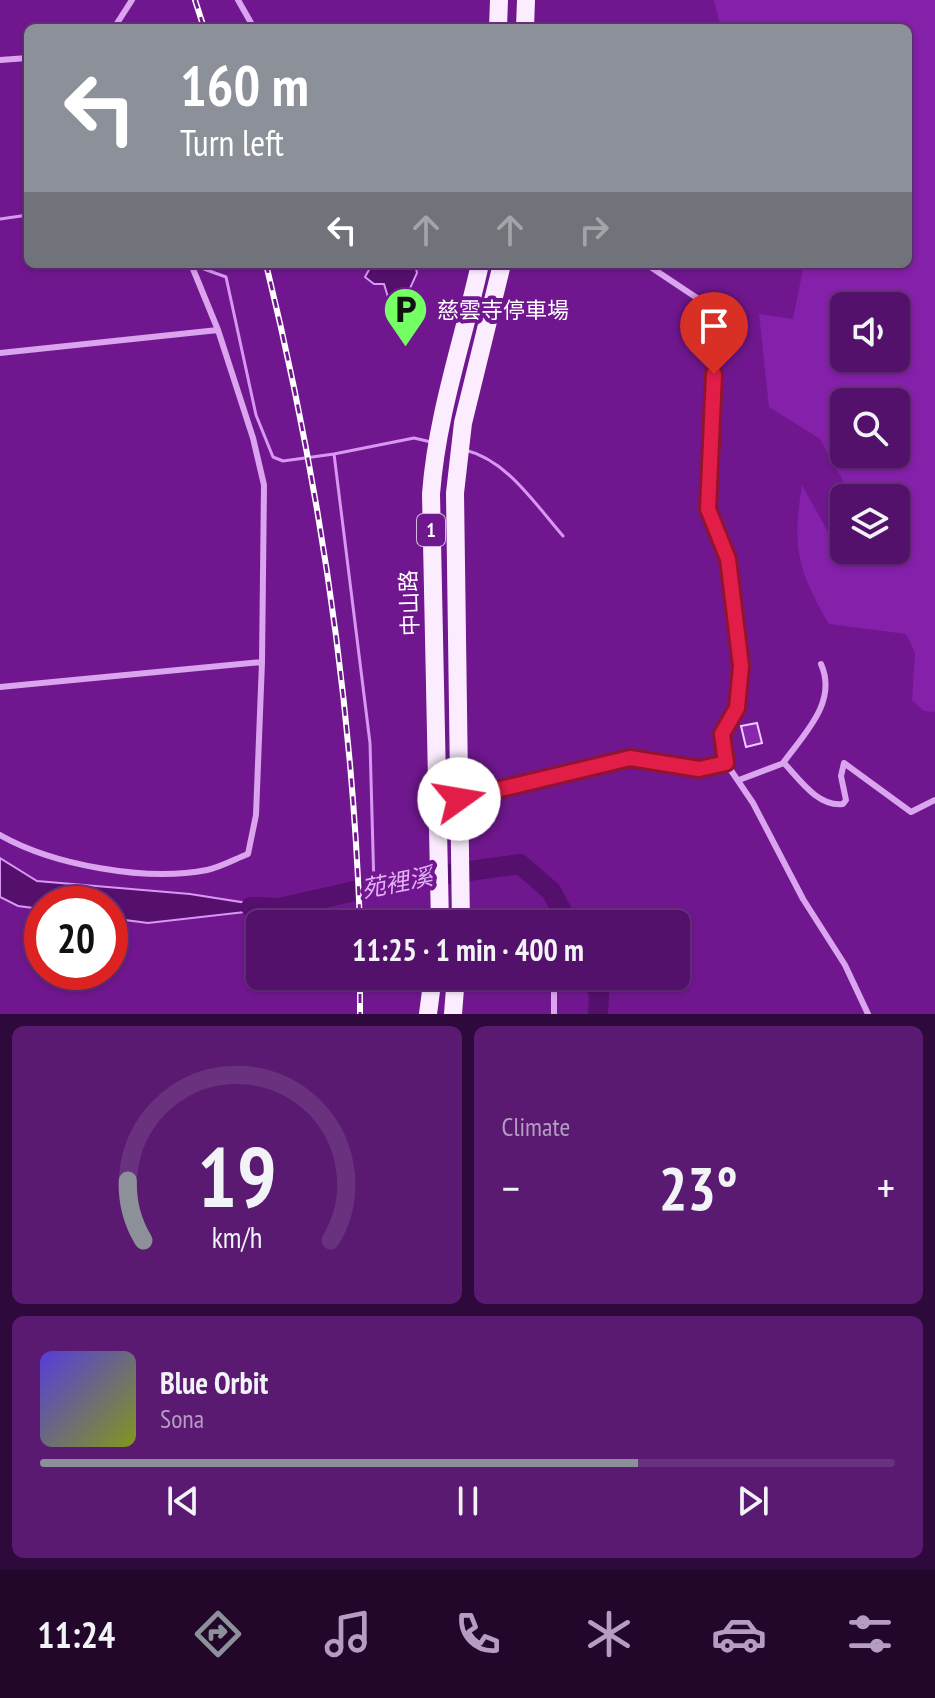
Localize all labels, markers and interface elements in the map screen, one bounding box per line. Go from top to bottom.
text: 160 m [180,49,309,121]
icon: left [48,56,152,160]
text: Turn left [180,119,284,166]
icon: left [320,208,364,252]
icon: ahead [404,208,448,252]
icon: ahead [488,208,532,252]
icon: right [572,208,616,252]
parking icon: 慈雲寺停車場 [382,286,430,349]
pin [680,292,748,374]
map controls [830,292,910,564]
button: sound [830,292,910,372]
place label: 慈雲寺停車場 [437,296,569,324]
icon: arrive [692,304,736,348]
button: search [830,388,910,468]
button: layers [830,484,910,564]
road number: 1 [417,514,445,546]
street label: 中山路 [394,570,424,636]
position arrow [417,757,501,841]
water label: 苑裡溪 [359,860,438,905]
speed limit sign: 20 [24,886,128,990]
text: 11:25 · 1 min · 400 m [352,930,584,969]
text: Climate [502,1110,570,1143]
text: 19 [197,1122,277,1230]
text: 23° [659,1149,738,1227]
text: − [502,1159,520,1216]
text: + [877,1159,895,1216]
text: km/h [211,1219,262,1256]
text: Blue Orbit [160,1363,268,1402]
text: Sona [160,1402,204,1435]
icon: previous [161,1479,205,1523]
icon: pause [446,1479,490,1523]
icon: next [731,1479,775,1523]
icon: directions [190,1606,246,1662]
icon: music [320,1606,376,1662]
icon: phone [450,1606,506,1662]
icon: climate [581,1606,637,1662]
icon: car [711,1606,767,1662]
icon: filters [842,1606,898,1662]
text: 11:24 [37,1611,115,1658]

